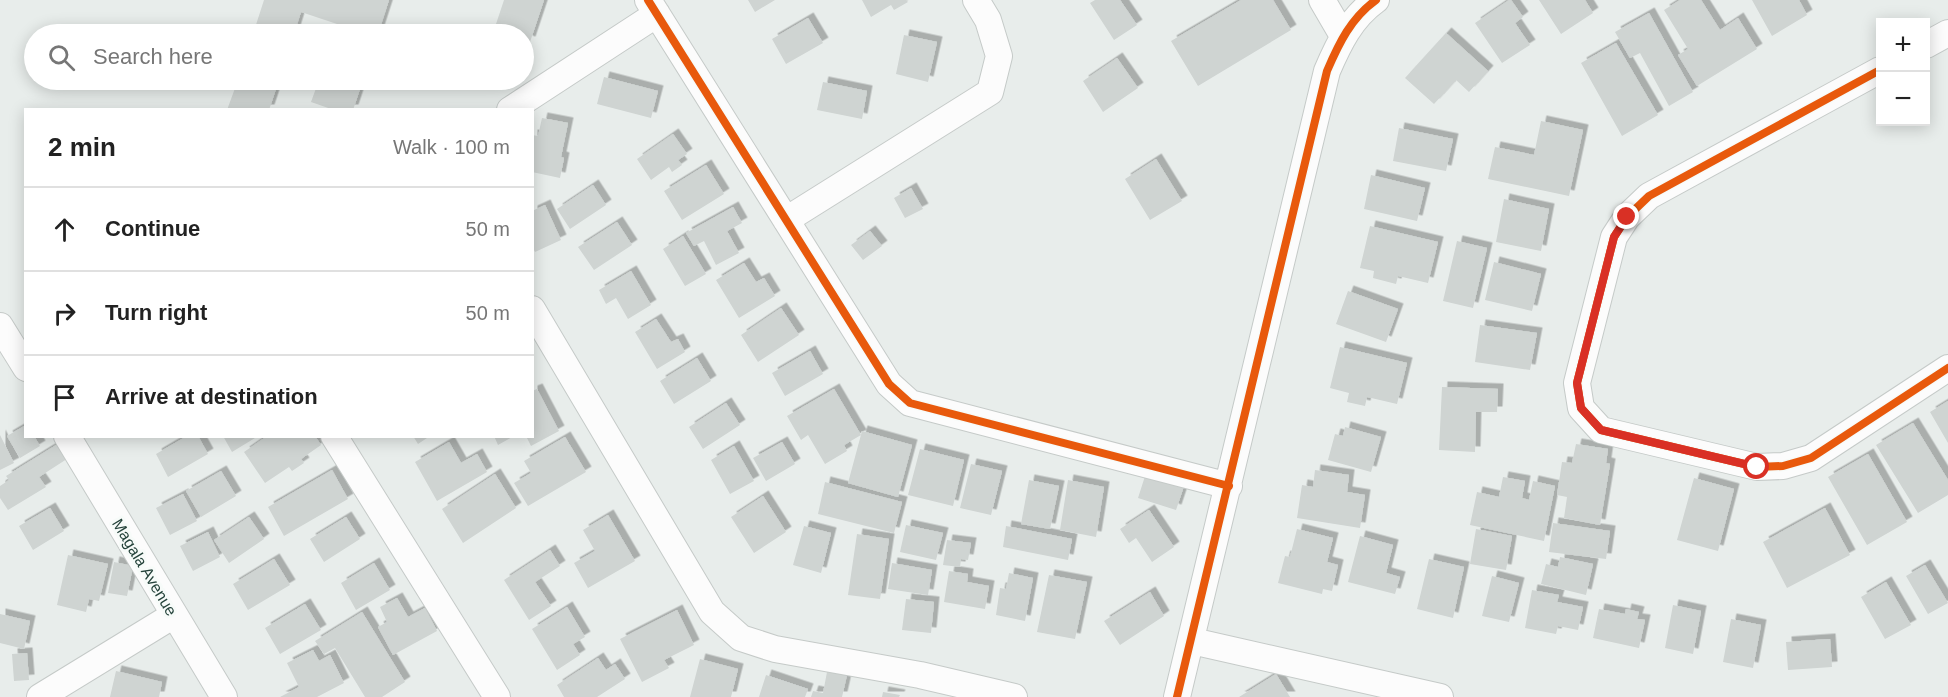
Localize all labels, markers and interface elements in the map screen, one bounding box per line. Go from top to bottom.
map controls [1876,18,1930,126]
button: + [1876,18,1930,72]
search box [24,24,534,90]
icon: search [45,41,78,74]
text: Search here [93,44,213,69]
button: − [1876,72,1930,126]
text: 2 min [48,132,116,162]
text: Walk · 100 m [393,136,510,158]
route end [1613,203,1639,229]
icon: ahead [48,213,81,246]
text: Continue [105,216,200,241]
text: 50 m [466,218,510,240]
icon: right [48,297,81,330]
text: Turn right [105,300,207,325]
text: 50 m [466,302,510,324]
icon: arrive [48,381,81,414]
text: Arrive at destination [105,384,318,409]
route start [1743,453,1769,479]
street label: Magala Avenue [109,516,180,619]

